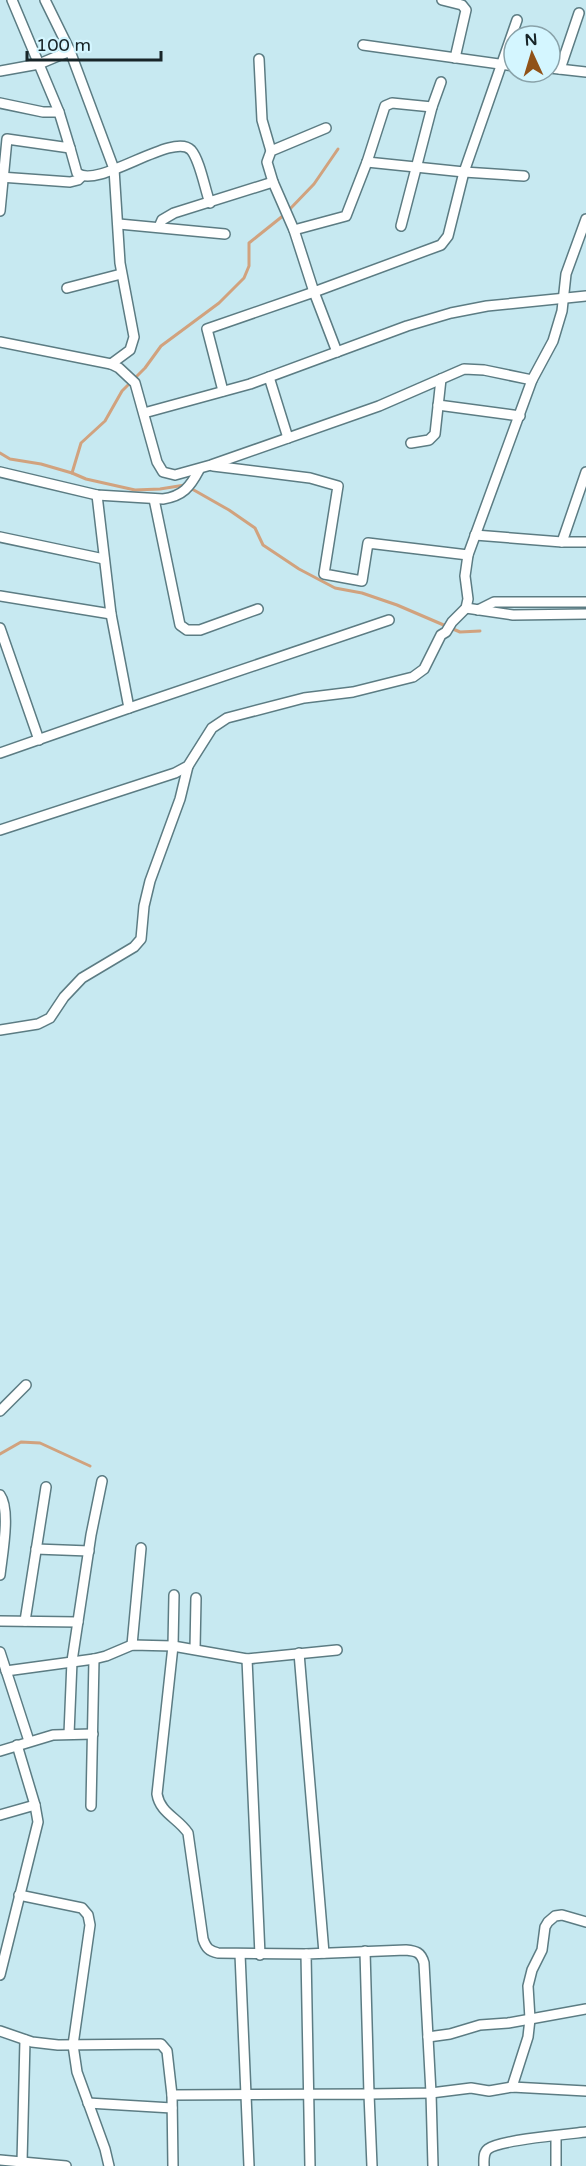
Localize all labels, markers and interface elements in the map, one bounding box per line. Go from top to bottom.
scale bar [27,24,160,62]
north arrow [502,24,562,84]
text: N [524,30,538,50]
text: 100 m [36,34,91,56]

